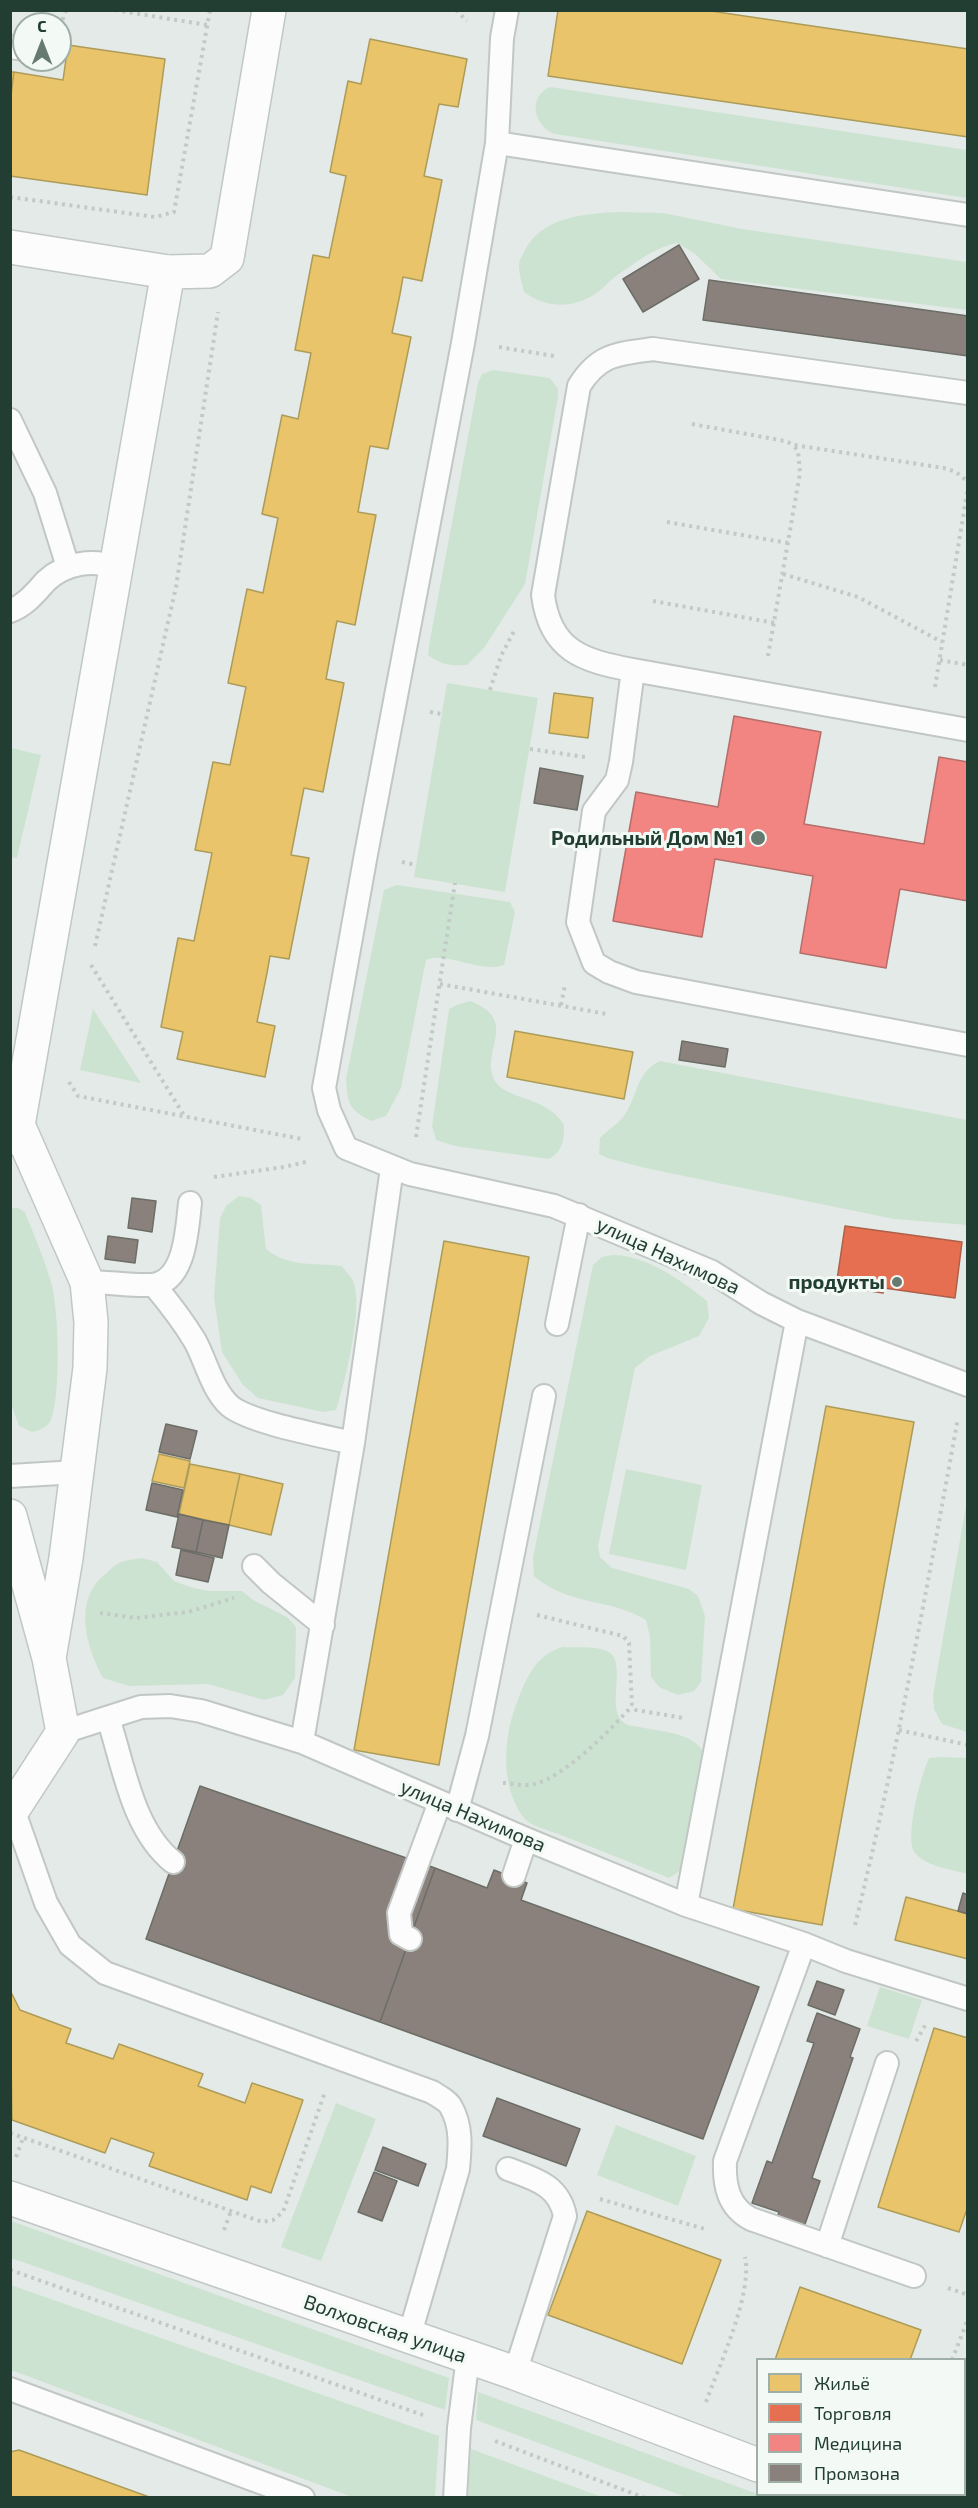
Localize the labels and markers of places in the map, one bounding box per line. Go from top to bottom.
place label: Родильный Дом №1 [551,826,744,850]
marker: Родильный Дом №1 [749,829,767,847]
place label: продукты [789,1270,885,1294]
marker: продукты [890,1275,904,1289]

